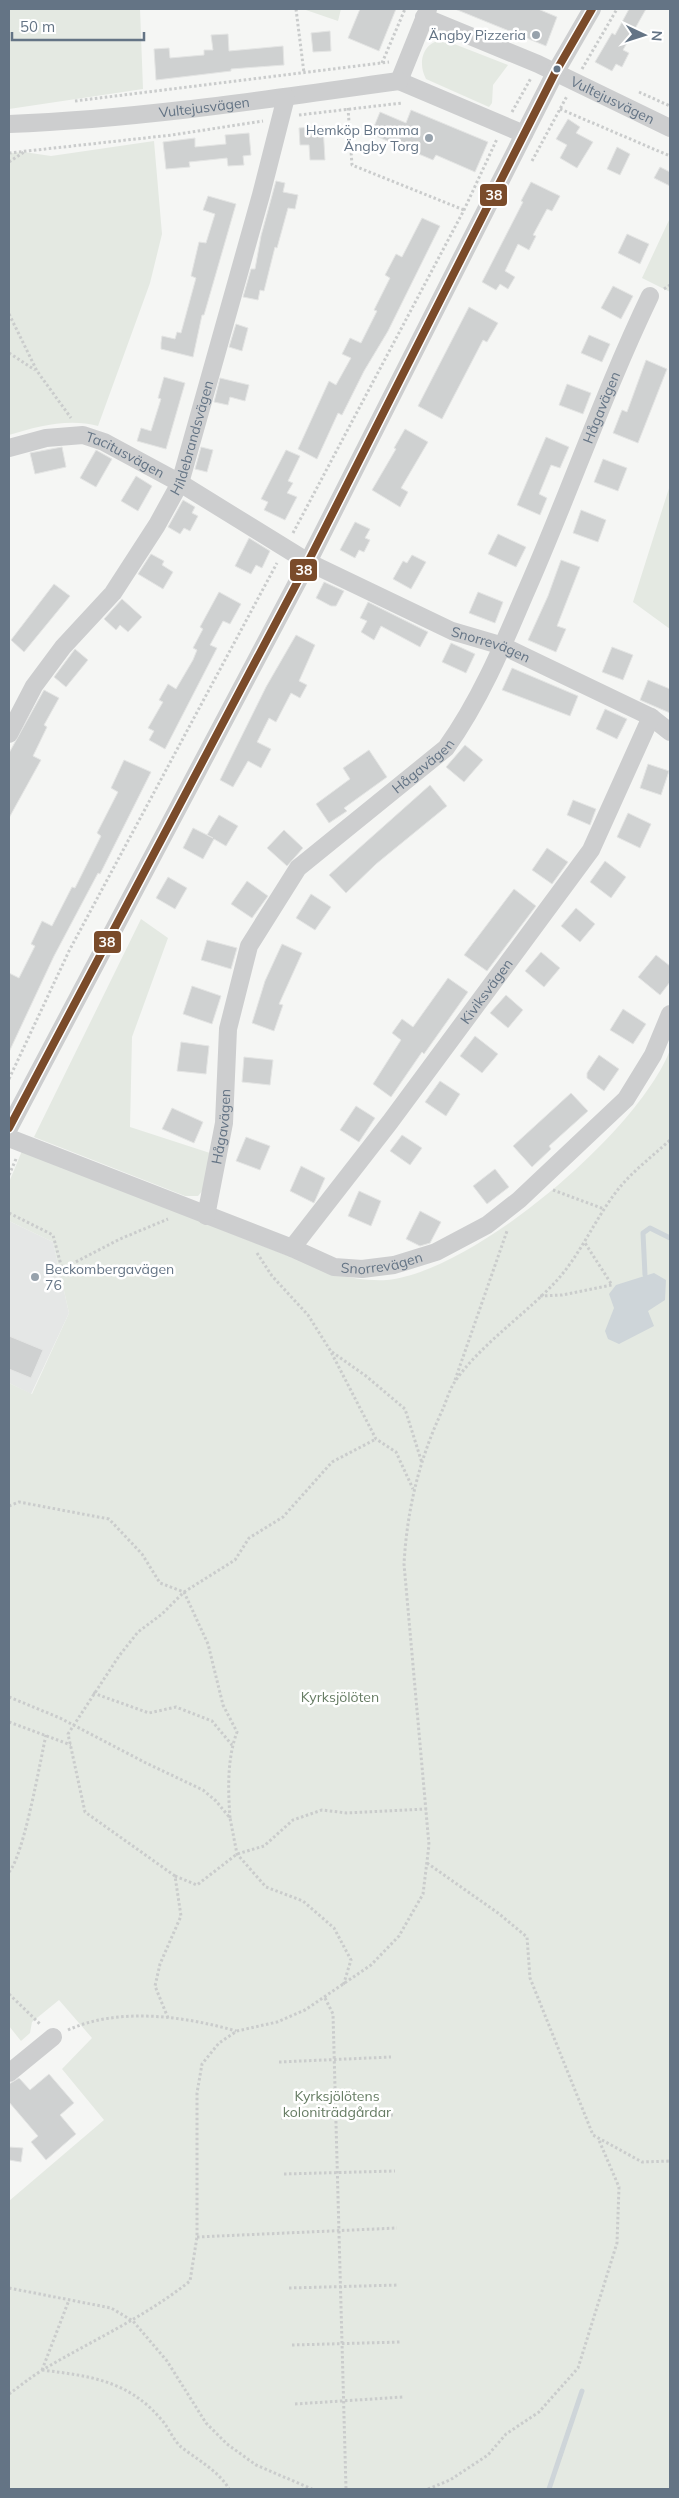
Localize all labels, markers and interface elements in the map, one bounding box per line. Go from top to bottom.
scale bar [12,10,145,42]
north arrow [619,10,669,60]
text: 50 m [20,17,55,36]
place label: Ängby Pizzeria [428,26,526,44]
marker: Ängby Pizzeria [530,29,542,41]
text: N [648,30,666,42]
unlabelled marker [552,64,562,74]
street label: Vultejusvägen [567,72,657,128]
street label: Vultejusvägen [158,93,251,122]
place label: Hemköp Bromma Ängby Torg [306,121,419,155]
marker: Hemköp Bromma Ängby Torg [423,132,435,144]
line badge: 38 [479,183,508,207]
text: 38 [486,186,502,204]
street label: Hågavägen [579,369,624,446]
street label: Hildebrandsvägen [166,378,217,498]
street label: Tacitusvägen [84,428,168,482]
line badge: 38 [289,558,318,582]
text: 38 [296,561,312,579]
street label: Snorrevägen [449,622,533,667]
street label: Hågavägen [388,736,459,797]
line badge: 38 [93,930,122,954]
text: 38 [99,933,115,951]
street label: Kiviksvägen [456,955,517,1028]
street label: Hågavägen [207,1088,234,1166]
street label: Snorrevägen [340,1248,425,1278]
place label: Beckombergavägen 76 [45,1260,174,1294]
marker: Beckombergavägen 76 [29,1271,41,1283]
park label: Kyrksjölöten [301,1688,379,1706]
park label: Kyrksjölötens koloniträdgårdar [283,2087,392,2121]

